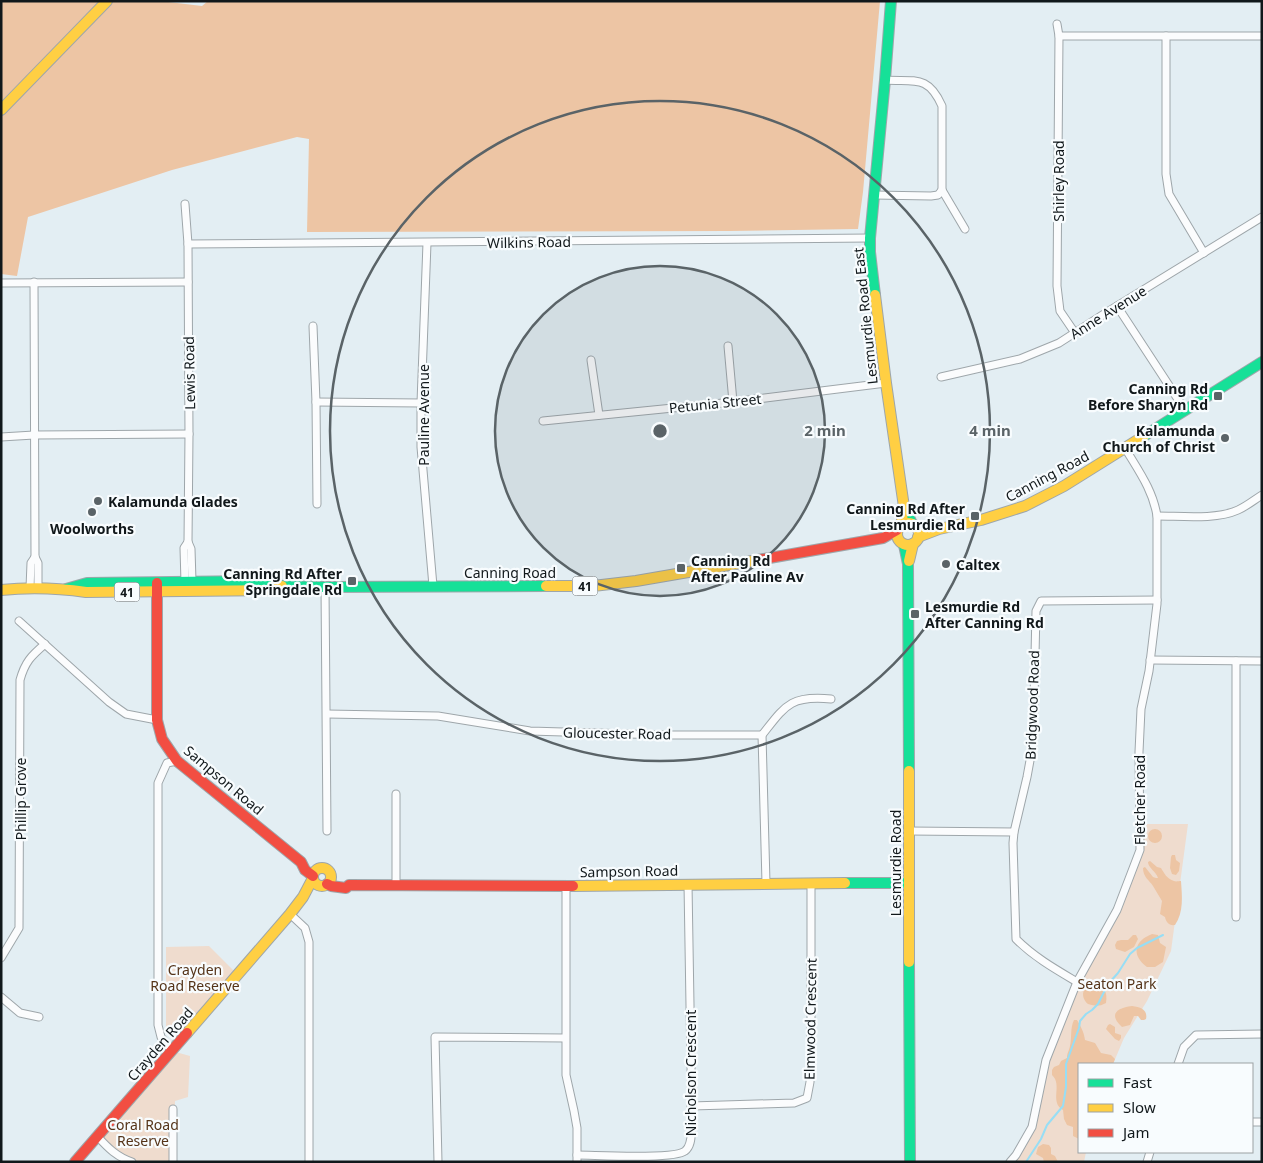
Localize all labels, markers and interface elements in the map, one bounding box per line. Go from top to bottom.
street label: Shirley Road [1049,140,1068,222]
street label: Wilkins Road [487,232,571,252]
street label: Lesmurdie Road East [848,247,882,385]
street label: Anne Avenue [1066,281,1150,343]
street label: Lewis Road [179,336,199,410]
street label: Pauline Avenue [414,364,433,466]
place label: Canning Rd Before Sharyn Rd [1088,379,1208,414]
street label: Petunia Street [668,389,762,417]
marker: Canning Rd Before Sharyn Rd [1212,390,1224,402]
text: 2 min [804,420,846,440]
text: 4 min [969,420,1011,440]
place label: Kalamunda Church of Christ [1102,421,1215,456]
centre of rings [651,422,669,440]
marker: Kalamunda Church of Christ [1219,432,1231,444]
street label: Canning Road [1002,446,1092,506]
place label: Kalamunda Glades [108,492,238,511]
marker: Kalamunda Glades [92,495,104,507]
place label: Canning Rd After Lesmurdie Rd [846,499,966,534]
marker: Woolworths [86,506,98,518]
marker: Canning Rd After Lesmurdie Rd [969,510,981,522]
place label: Woolworths [50,519,134,538]
place label: Canning Rd After Pauline Av [691,551,804,586]
place label: Caltex [956,555,1001,574]
marker: Caltex [940,558,952,570]
marker: Canning Rd After Pauline Av [675,562,687,574]
street label: Canning Road [464,563,556,582]
place label: Canning Rd After Springdale Rd [223,564,343,599]
marker: Canning Rd After Springdale Rd [346,575,358,587]
road number: 41 [572,576,598,596]
road number: 41 [114,582,140,602]
place label: Lesmurdie Rd After Canning Rd [925,597,1044,632]
marker: Lesmurdie Rd After Canning Rd [909,608,921,620]
street label: Bridgwood Road [1021,650,1043,760]
street label: Gloucester Road [563,723,671,743]
street label: Sampson Road [180,741,268,819]
street label: Fletcher Road [1130,755,1149,845]
street label: Phillip Grove [11,758,30,840]
street label: Lesmurdie Road [886,810,905,916]
street label: Sampson Road [580,861,678,881]
street label: Elmwood Crescent [799,958,821,1080]
park label: Crayden Road Reserve [150,960,240,995]
park label: Seaton Park [1078,974,1157,993]
street label: Crayden Road [123,1003,197,1085]
street label: Nicholson Crescent [681,1010,700,1136]
legend [1078,1063,1253,1153]
text: Fast [1123,1072,1152,1092]
text: Slow [1123,1097,1156,1117]
park label: Coral Road Reserve [107,1115,179,1150]
text: Jam [1121,1122,1150,1142]

